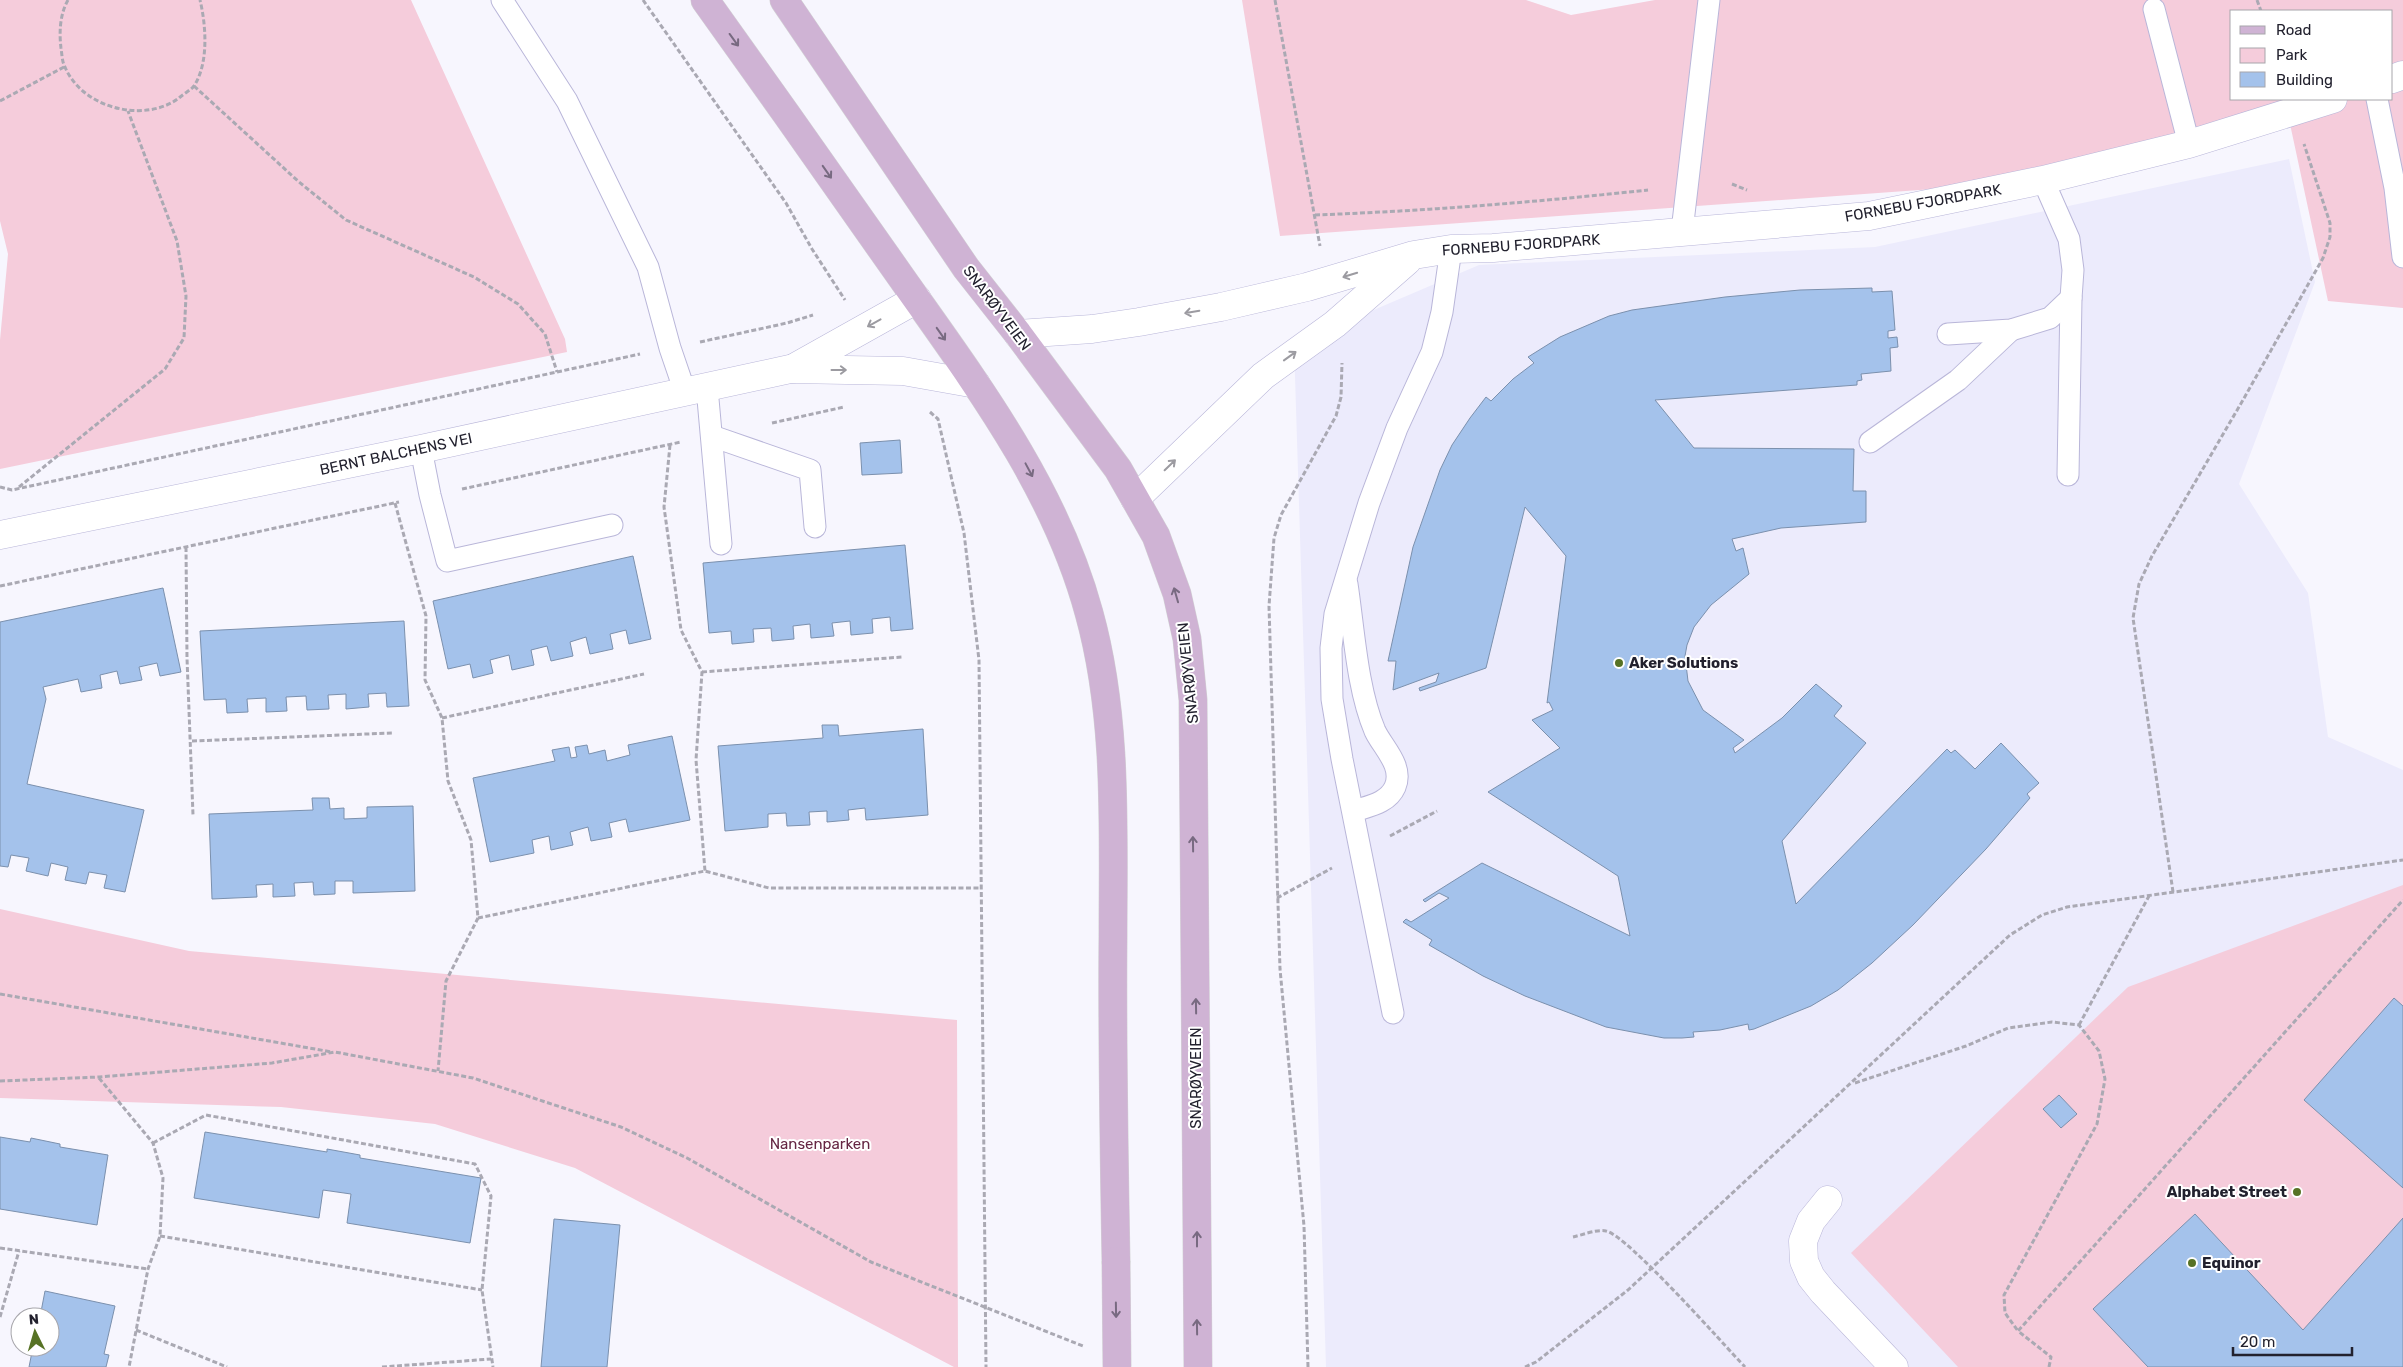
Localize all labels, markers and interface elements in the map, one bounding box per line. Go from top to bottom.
legend [2230,10,2393,100]
text: Road [2276,21,2312,39]
one-way arrow [729,33,739,47]
text: Park [2276,46,2307,64]
text: Building [2276,71,2333,89]
one-way arrow [822,165,832,179]
street label: FORNEBU FJORDPARK [1843,180,2003,226]
street label: FORNEBU FJORDPARK [1441,230,1601,260]
street label: SNARØYVEIEN [959,262,1035,354]
one-way arrow [1343,270,1359,280]
one-way arrow [1185,308,1201,318]
one-way arrow [867,319,882,328]
one-way arrow [936,327,946,341]
one-way arrow [1283,351,1296,362]
one-way arrow [830,365,847,375]
street label: BERNT BALCHENS VEI [318,429,474,479]
one-way arrow [1164,459,1176,471]
one-way arrow [1025,463,1035,477]
one-way arrow [1171,588,1181,604]
street label: SNARØYVEIEN [1174,622,1202,724]
place label: Aker Solutions [1629,654,1738,672]
marker: Aker Solutions [1613,657,1625,669]
one-way arrow [1188,836,1198,852]
one-way arrow [1191,998,1200,1014]
street label: SNARØYVEIEN [1187,1027,1205,1129]
park label: Nansenparken [770,1135,870,1153]
place label: Alphabet Street [2167,1183,2287,1201]
marker: Alphabet Street [2291,1186,2303,1198]
one-way arrow [1192,1231,1202,1247]
place label: Equinor [2202,1254,2261,1272]
marker: Equinor [2186,1257,2198,1269]
one-way arrow [1111,1302,1121,1318]
north arrow [10,1307,60,1357]
text: N [28,1311,40,1328]
one-way arrow [1192,1319,1202,1336]
scale bar [2233,1324,2352,1356]
text: 20 m [2240,1333,2275,1351]

